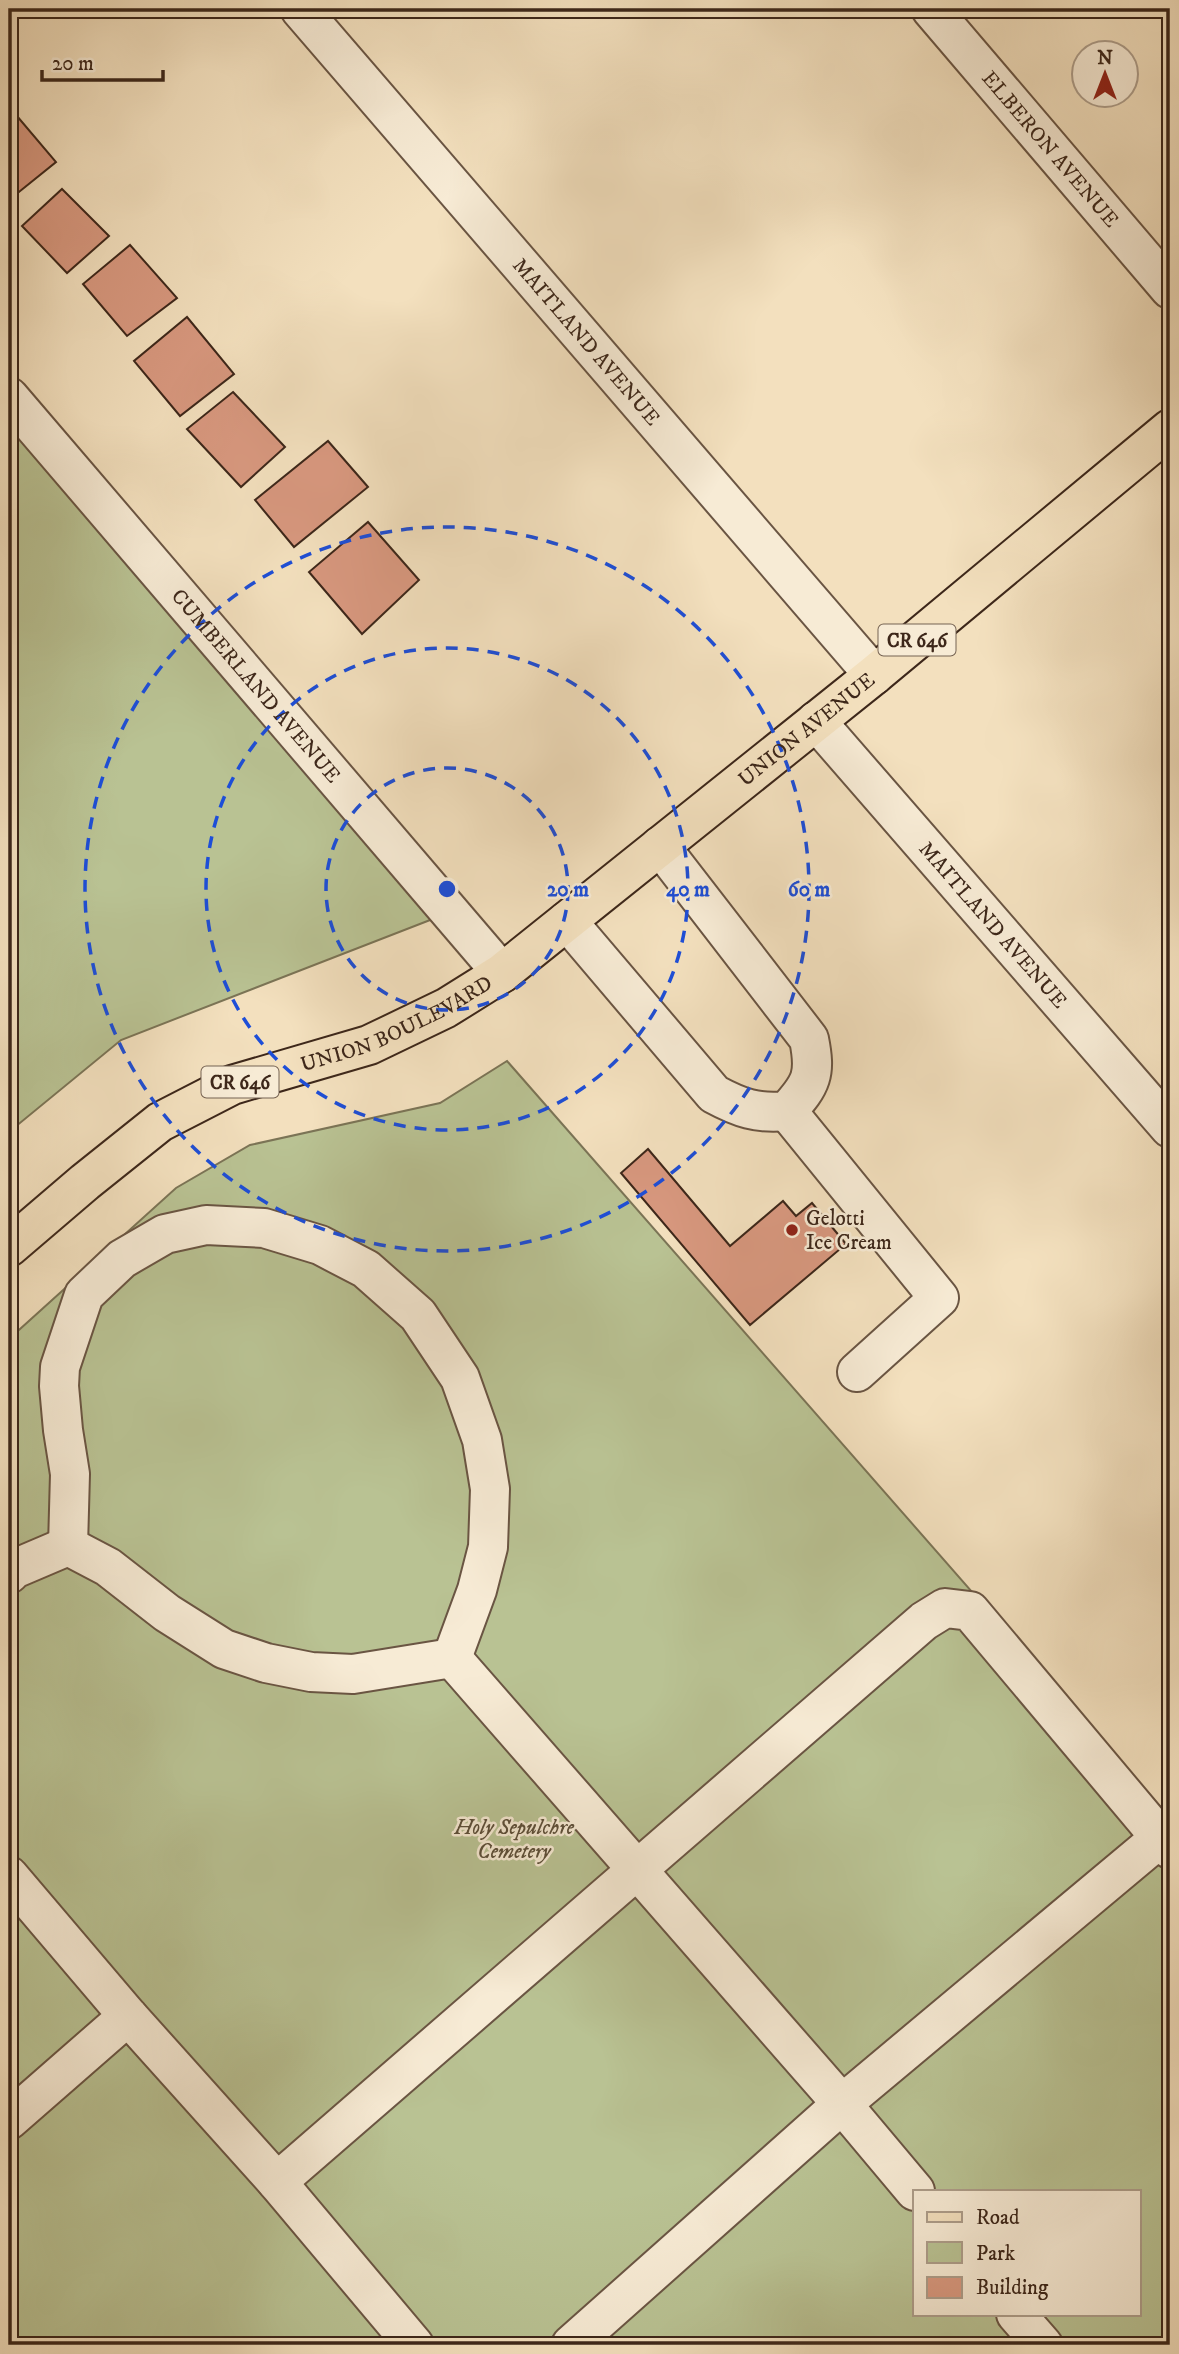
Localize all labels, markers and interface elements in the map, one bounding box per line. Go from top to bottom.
scale bar [42,38,163,82]
north arrow [1070,38,1140,108]
text: N [1097,47,1113,70]
text: 20 m [52,51,94,77]
street label: ELBERON AVENUE [976,66,1124,233]
street label: MAITLAND AVENUE [507,253,665,431]
street label: CUMBERLAND AVENUE [165,584,346,789]
road number: CR 646 [878,624,956,656]
street label: UNION AVENUE [733,667,881,793]
street label: MAITLAND AVENUE [913,837,1072,1014]
centre of rings [435,877,459,901]
text: 20 m [547,877,589,903]
text: 40 m [666,877,710,903]
text: 60 m [788,877,830,903]
street label: UNION BOULEVARD [298,970,497,1078]
road number: CR 646 [202,1066,278,1098]
place label: Gelotti Ice Cream [806,1206,892,1256]
marker: Gelotti Ice Cream [784,1222,800,1238]
park label: Holy Sepulchre Cemetery [453,1815,575,1865]
legend [913,2190,1140,2316]
text: Road [976,2205,1020,2231]
text: Park [976,2241,1016,2267]
text: Building [976,2275,1049,2301]

